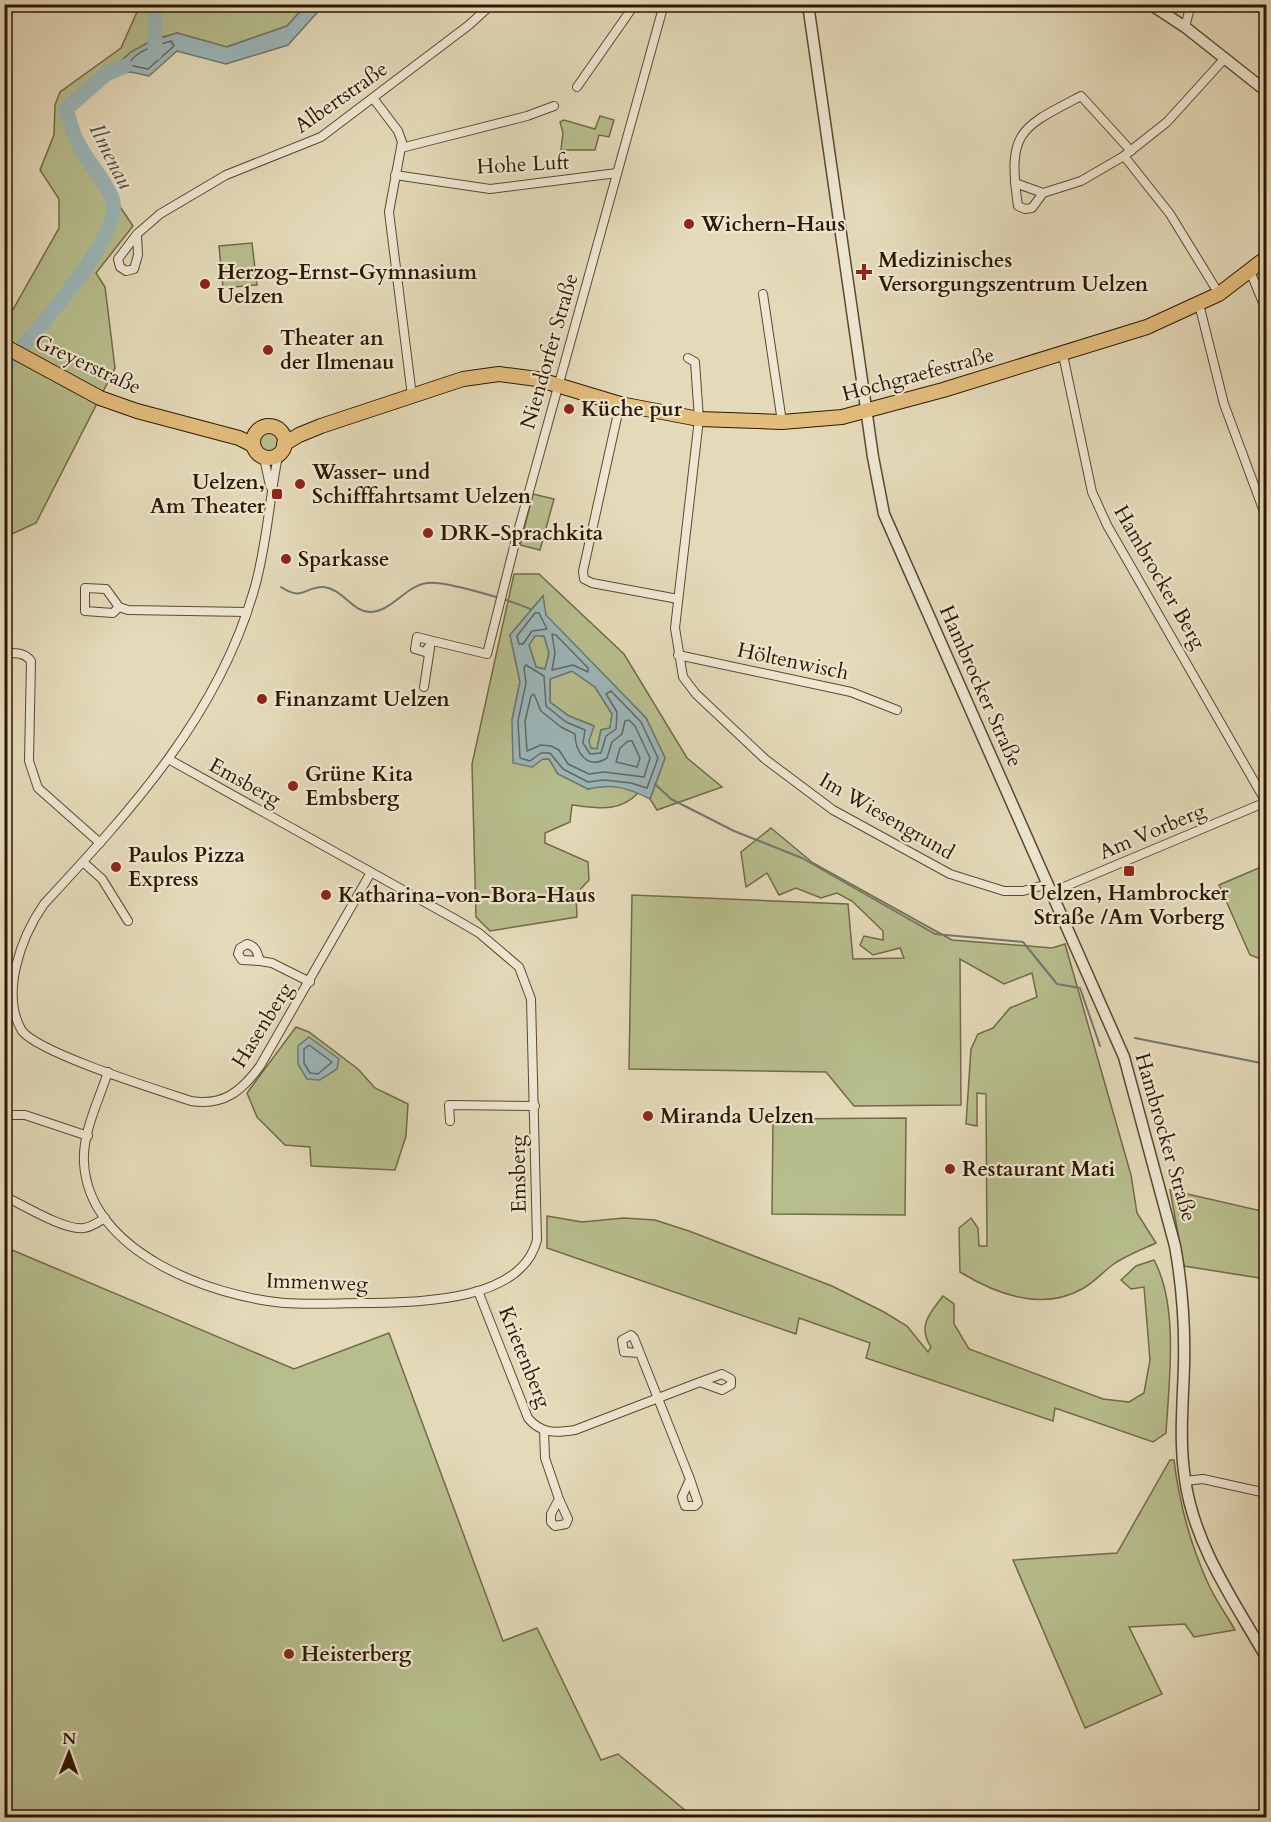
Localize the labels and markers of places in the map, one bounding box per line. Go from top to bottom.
place label: Wichern-Haus [700,210,845,239]
marker: Wichern-Haus [682,217,696,231]
place label: Medizinisches Versorgungszentrum Uelzen [878,246,1149,299]
place label: Herzog-Ernst-Gymnasium Uelzen [217,258,478,311]
marker: Medizinisches Versorgungszentrum Uelzen [855,263,873,281]
marker: Herzog-Ernst-Gymnasium Uelzen [198,277,212,291]
place label: Theater an der Ilmenau [280,324,395,377]
marker: Theater an der Ilmenau [261,343,275,357]
place label: Küche pur [581,395,683,424]
marker: Küche pur [562,402,576,416]
place label: Wasser- und Schifffahrtsamt Uelzen [311,458,532,511]
place label: Uelzen, Am Theater [150,468,266,521]
marker: Wasser- und Schifffahrtsamt Uelzen [293,477,307,491]
marker: Uelzen, Am Theater [270,487,284,501]
place label: DRK-Sprachkita [440,519,604,548]
marker: DRK-Sprachkita [421,526,435,540]
place label: Sparkasse [298,545,389,574]
marker: Sparkasse [279,552,293,566]
place label: Finanzamt Uelzen [274,685,450,714]
marker: Finanzamt Uelzen [255,692,269,706]
place label: Grüne Kita Embsberg [305,760,414,813]
marker: Grüne Kita Embsberg [286,779,300,793]
place label: Paulos Pizza Express [128,841,245,894]
marker: Paulos Pizza Express [109,860,123,874]
marker: Uelzen, Hambrocker Straße /Am Vorberg [1122,864,1136,878]
place label: Uelzen, Hambrocker Straße /Am Vorberg [1029,879,1229,932]
place label: Katharina-von-Bora-Haus [338,881,596,910]
marker: Katharina-von-Bora-Haus [319,888,333,902]
place label: Miranda Uelzen [660,1102,815,1131]
marker: Miranda Uelzen [641,1109,655,1123]
place label: Restaurant Mati [962,1155,1116,1184]
marker: Restaurant Mati [943,1162,957,1176]
place label: Heisterberg [301,1640,412,1669]
marker: Heisterberg [282,1647,296,1661]

